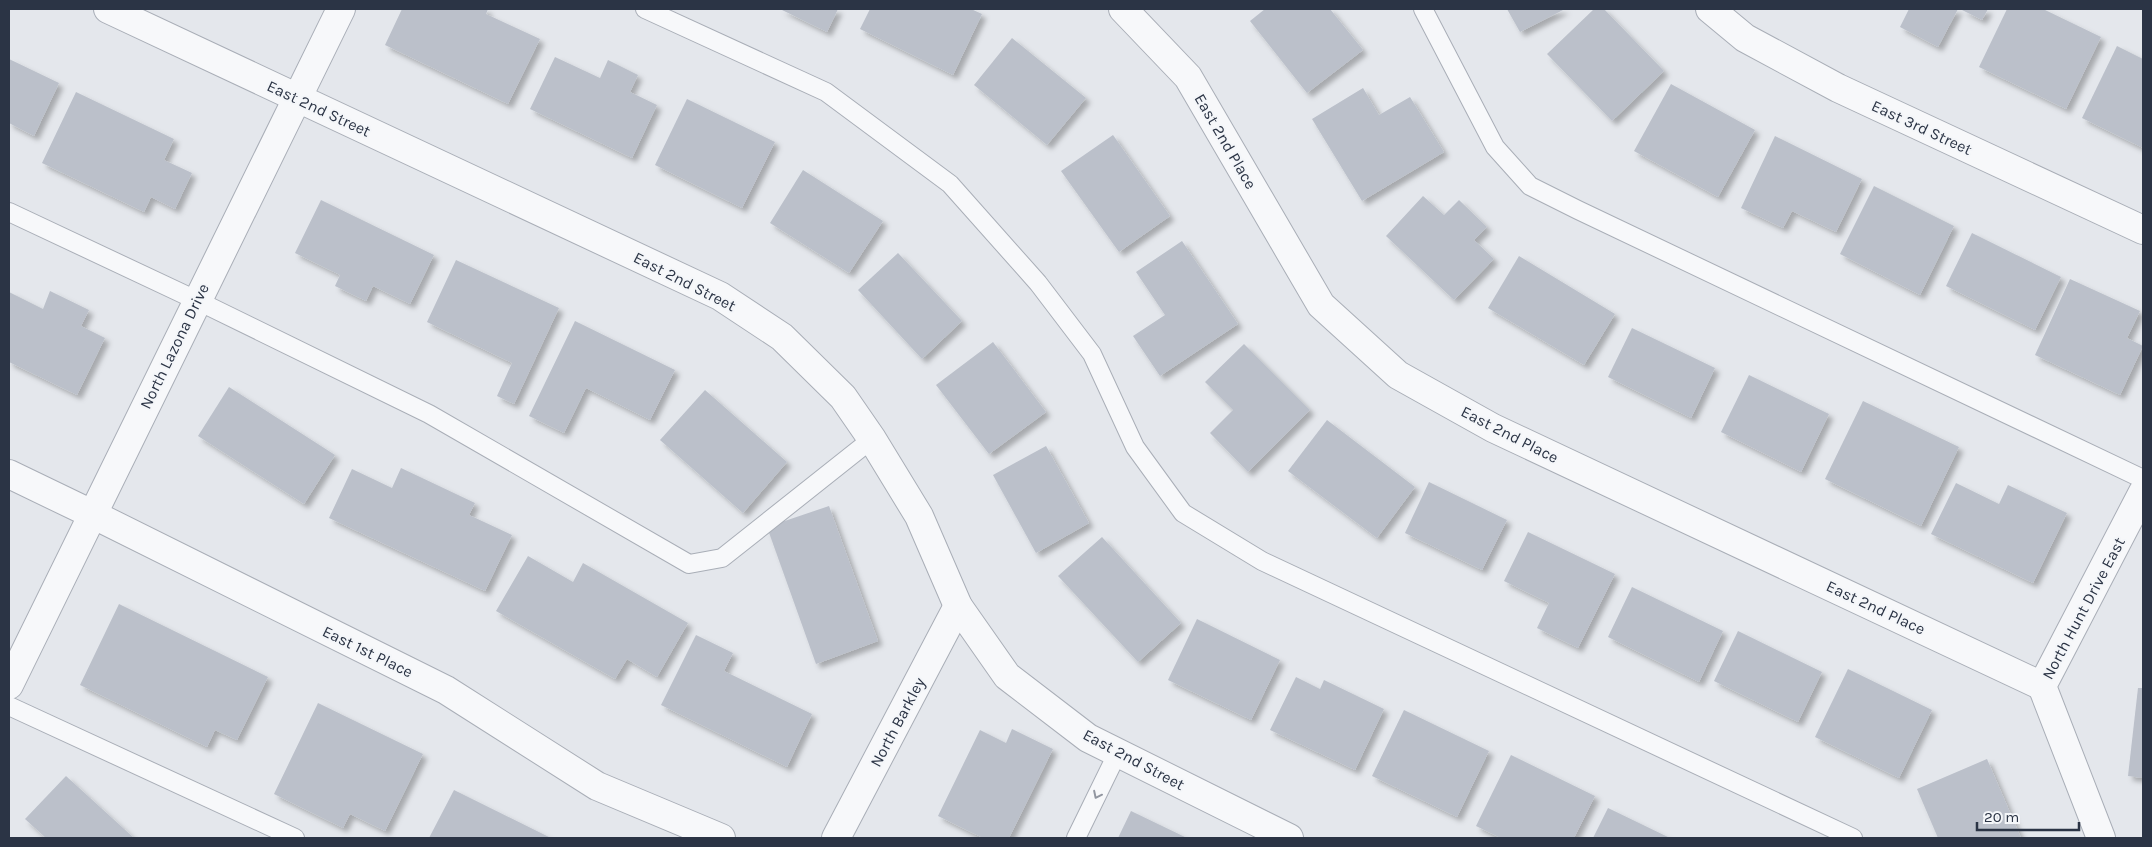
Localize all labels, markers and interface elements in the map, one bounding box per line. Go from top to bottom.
street label: East 2nd Street [264,76,374,141]
street label: East 2nd Place [1191,90,1261,192]
street label: East 3rd Street [1869,96,1975,159]
street label: East 2nd Street [630,248,739,315]
street label: North Lazona Drive [136,280,213,412]
street label: East 2nd Place [1458,402,1562,467]
street label: North Hunt Drive East [2038,534,2129,683]
street label: East 2nd Place [1823,576,1928,639]
street label: East 1st Place [320,621,416,682]
street label: North Barkley [866,674,929,770]
street label: East 2nd Street [1080,725,1188,794]
one-way arrow [1093,790,1103,799]
scale bar [1977,800,2080,832]
text: 20 m [1984,808,2019,826]

